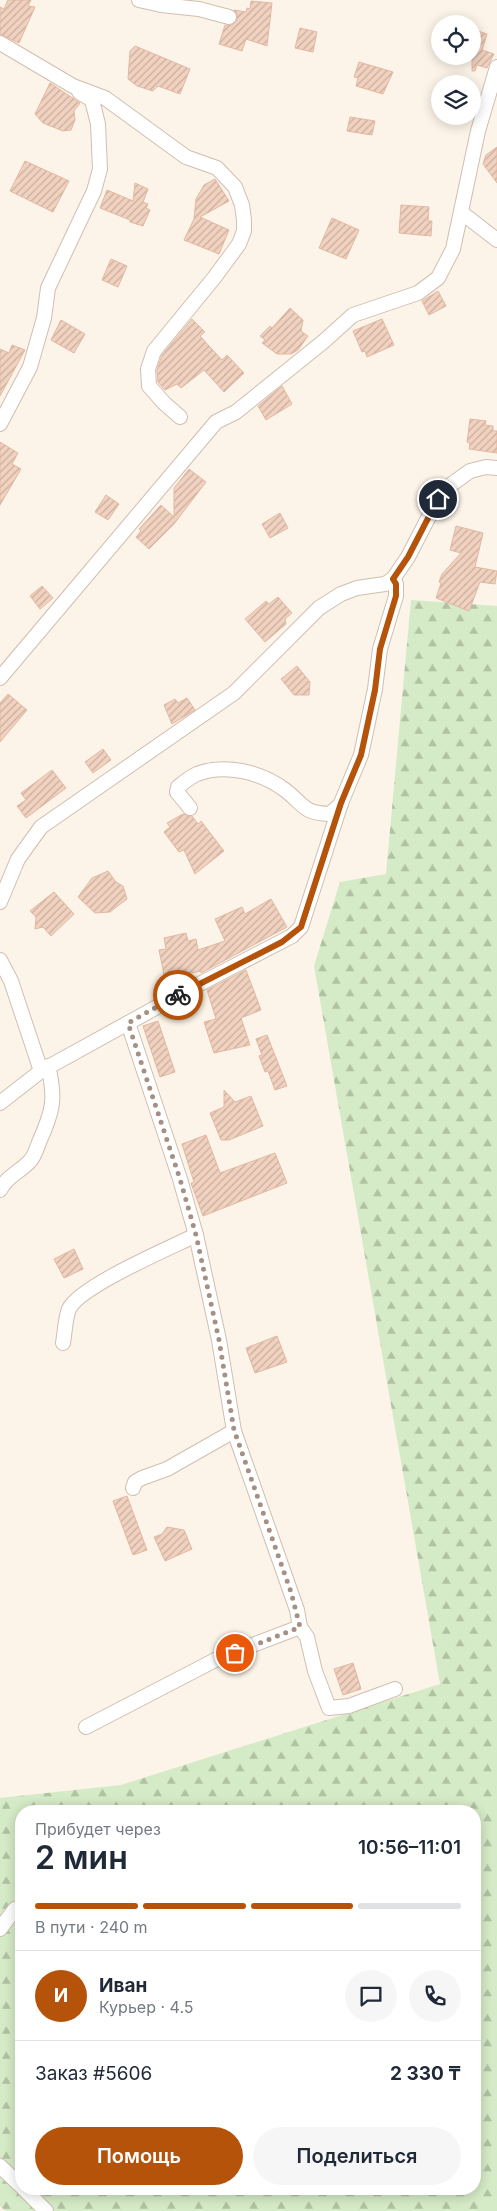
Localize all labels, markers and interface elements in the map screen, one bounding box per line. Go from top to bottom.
map controls [431,15,481,125]
button: locate [431,15,481,65]
button: layers [431,75,481,125]
pin [417,478,459,520]
icon: home [424,485,452,513]
courier [153,970,203,1020]
icon: bike [164,981,192,1009]
pin [214,1632,256,1674]
icon: bag [221,1639,249,1667]
text: Прибудет через [35,1819,161,1839]
text: 10:56–11:01 [358,1836,461,1859]
text: 2 мин [35,1838,128,1877]
text: В пути · 240 m [35,1917,148,1937]
button: chat [345,1970,397,2022]
button: phone [409,1970,461,2022]
text: Иван [99,1974,147,1997]
text: И [54,1984,68,2007]
text: Курьер · 4.5 [99,1997,193,2017]
text: Заказ #5606 [35,2062,152,2085]
text: 2 330 ₸ [390,2062,461,2085]
button: Помощь [35,2127,243,2185]
button: Поделиться [253,2127,461,2185]

